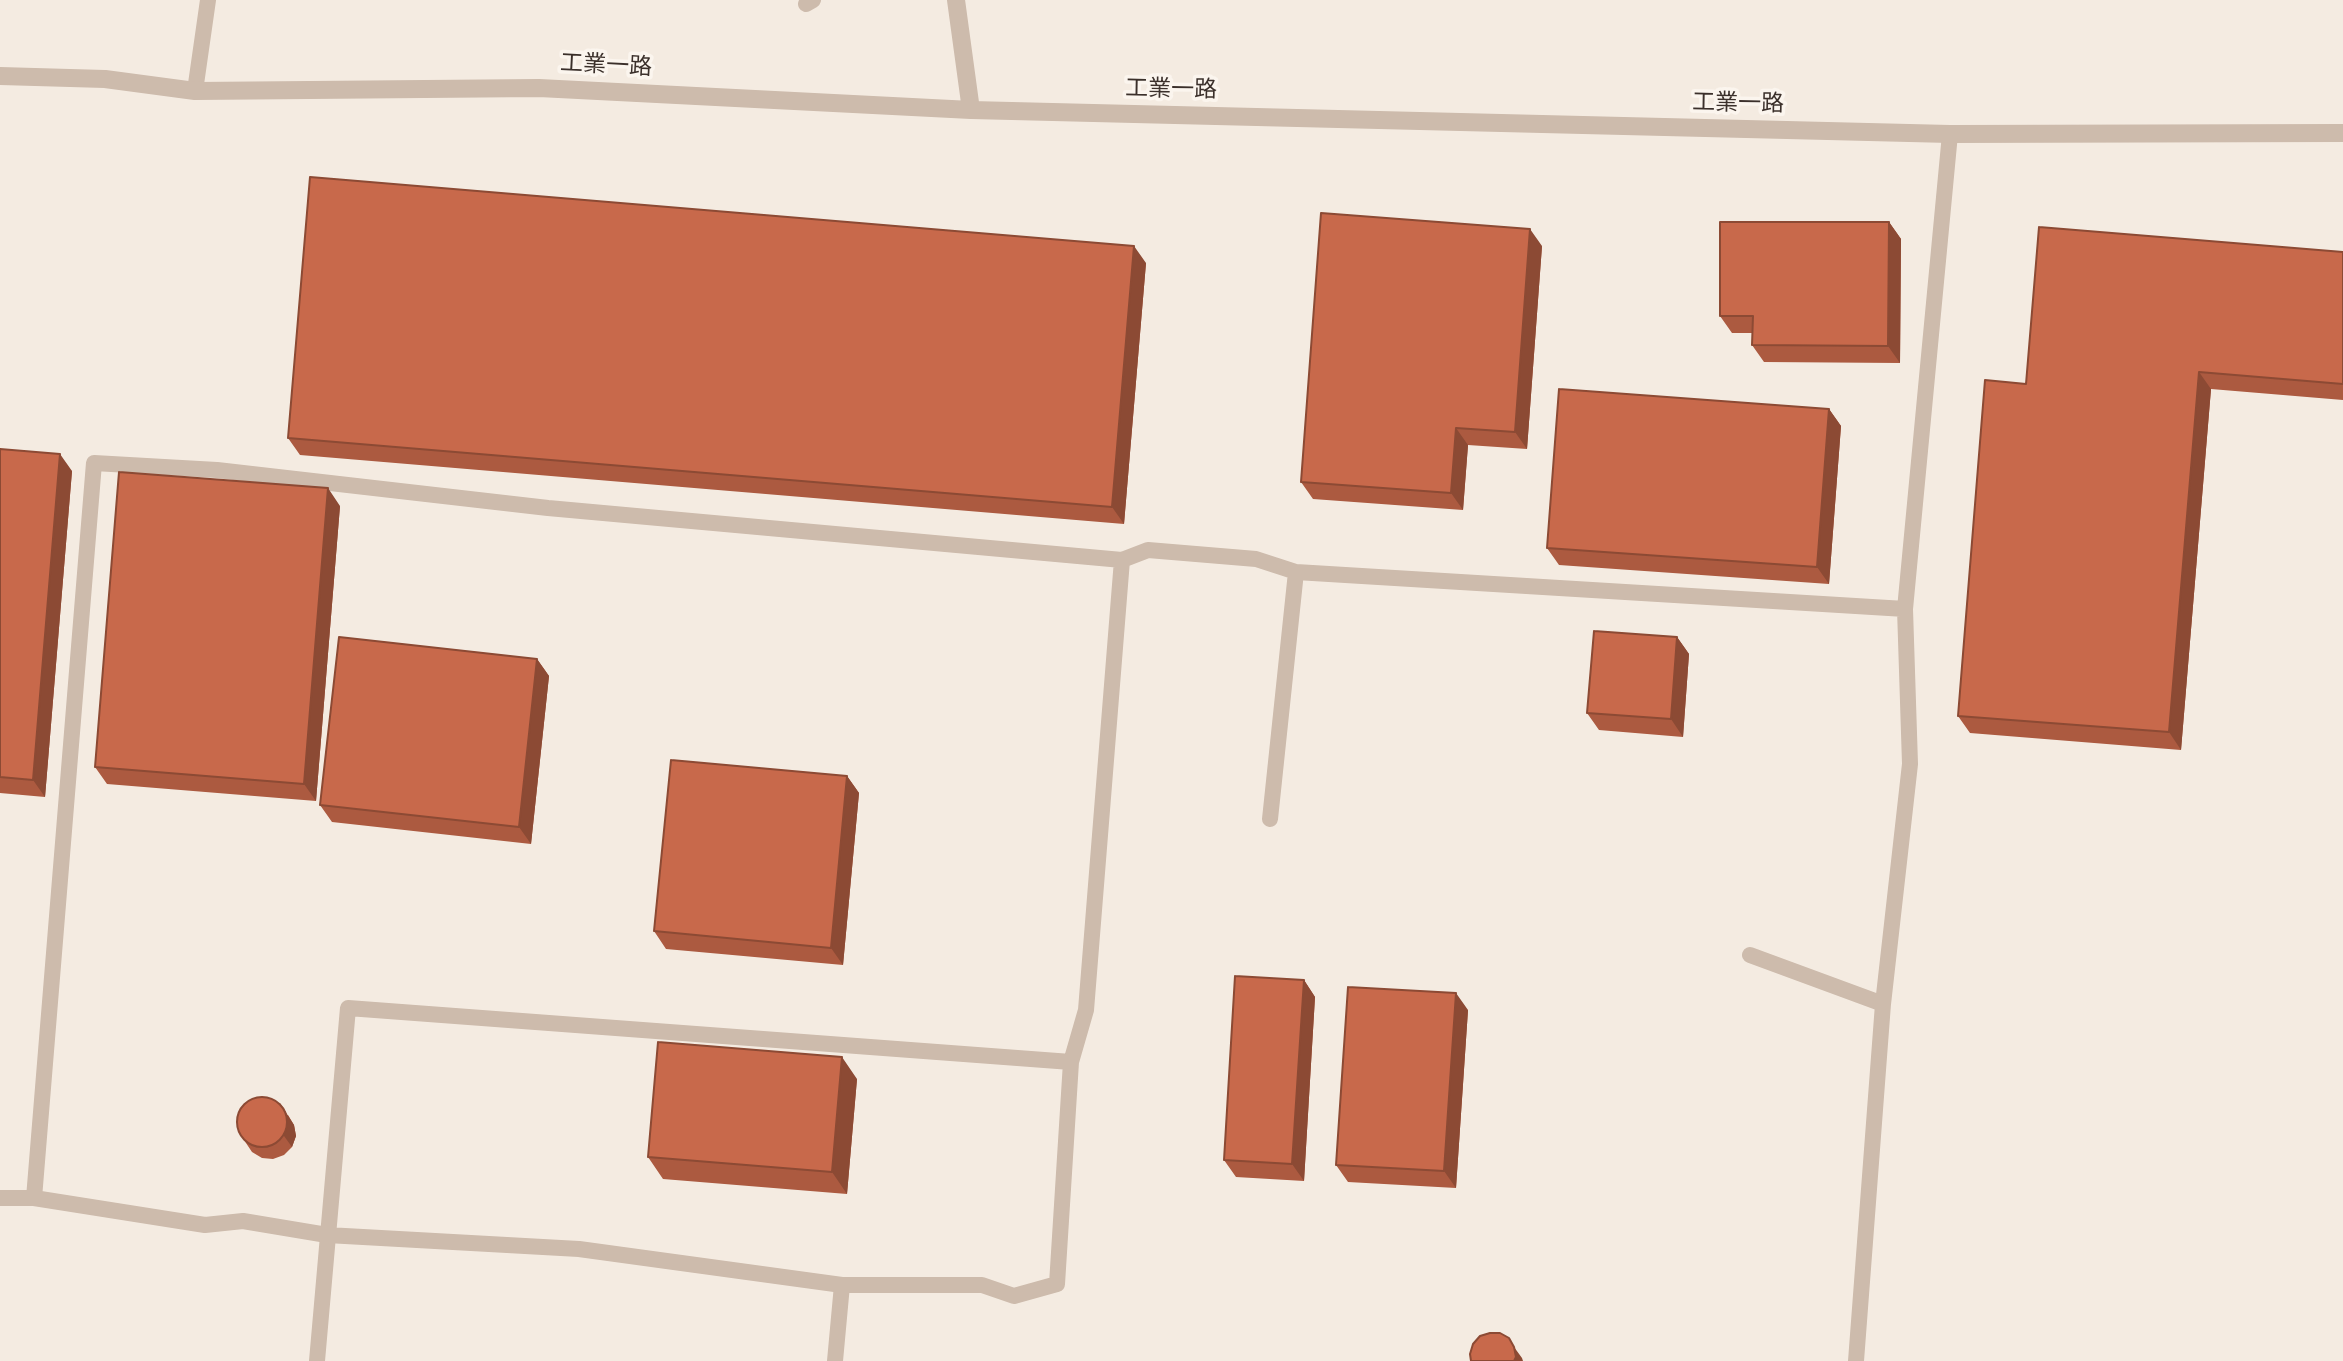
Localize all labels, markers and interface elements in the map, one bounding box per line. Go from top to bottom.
street label: 工業一路 [559,51,653,83]
street label: 工業一路 [1125,76,1217,106]
street label: 工業一路 [1692,90,1784,120]

